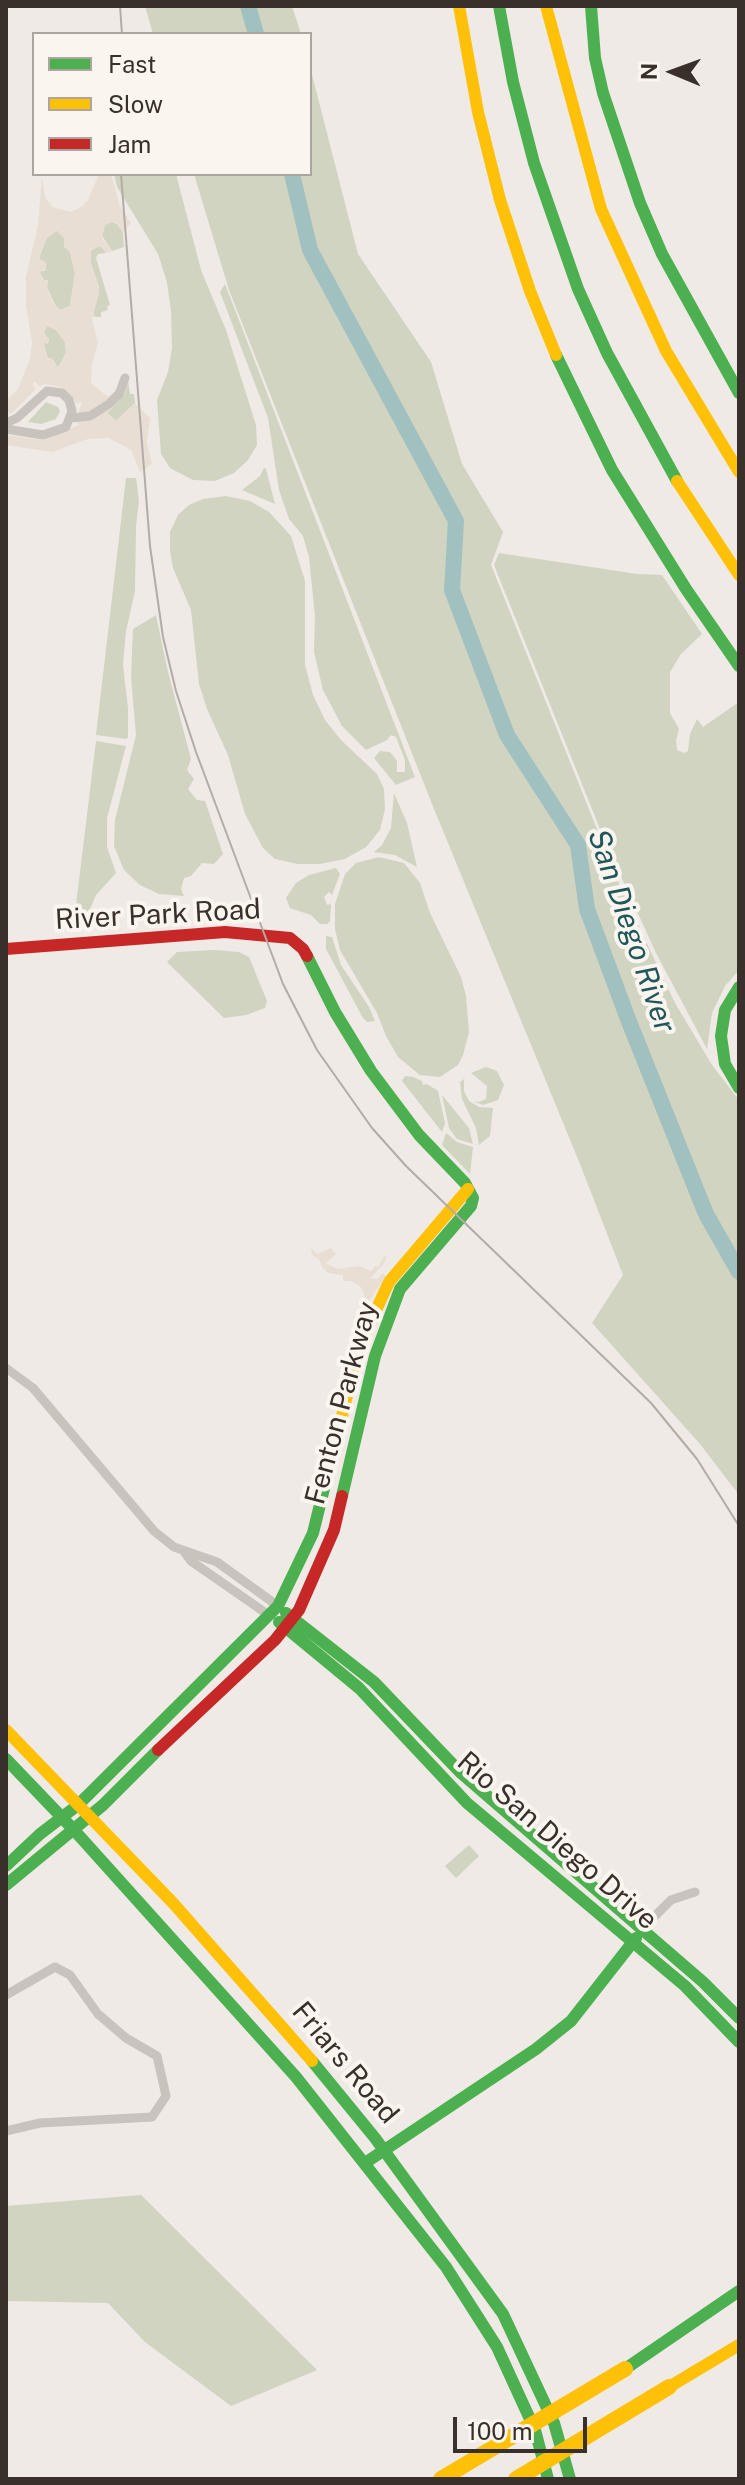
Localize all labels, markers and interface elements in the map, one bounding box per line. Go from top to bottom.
legend [32,32,312,176]
north arrow [633,32,713,112]
text: Fast [108,50,156,78]
text: N [636,63,662,80]
text: Slow [108,90,163,118]
text: Jam [108,130,151,158]
water label: San Diego River [579,825,683,1037]
street label: River Park Road [54,893,262,937]
street label: Fenton Parkway [299,1298,385,1508]
street label: Rio San Diego Drive [450,1745,664,1937]
street label: Friars Road [285,1995,405,2131]
scale bar [457,2401,591,2451]
text: 100 m [467,2417,533,2445]

